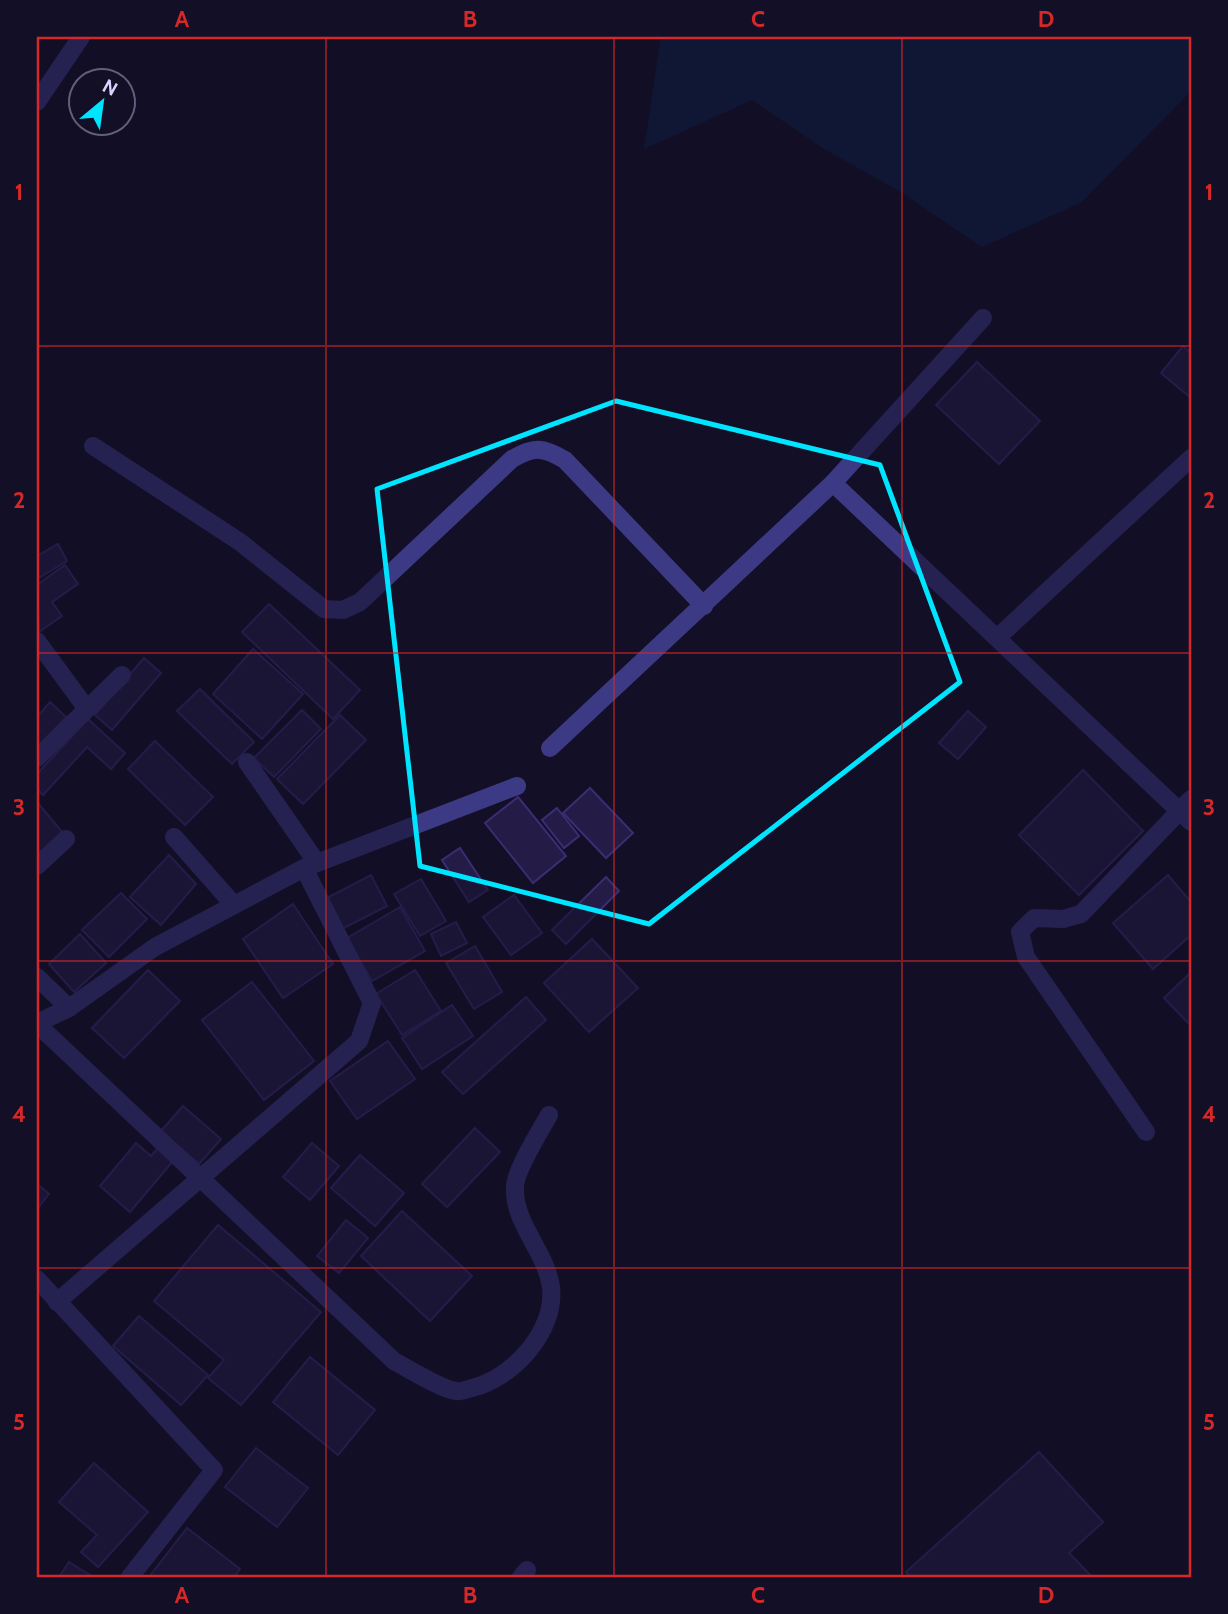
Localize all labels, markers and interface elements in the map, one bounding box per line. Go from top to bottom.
text: A [175,5,190,33]
text: B [463,5,477,33]
text: C [751,5,765,33]
text: D [1038,5,1054,33]
north arrow [66,66,136,136]
text: N [99,74,121,101]
text: 1 [15,178,23,206]
text: 1 [1205,178,1213,206]
text: 2 [13,486,25,514]
text: 2 [1203,486,1215,514]
text: 3 [13,793,25,821]
text: 3 [1203,793,1215,821]
text: 4 [12,1100,26,1128]
text: 4 [1202,1100,1216,1128]
text: 5 [13,1408,25,1436]
text: 5 [1203,1408,1215,1436]
text: A [175,1581,190,1609]
text: B [463,1581,477,1609]
text: C [751,1581,765,1609]
text: D [1038,1581,1054,1609]

